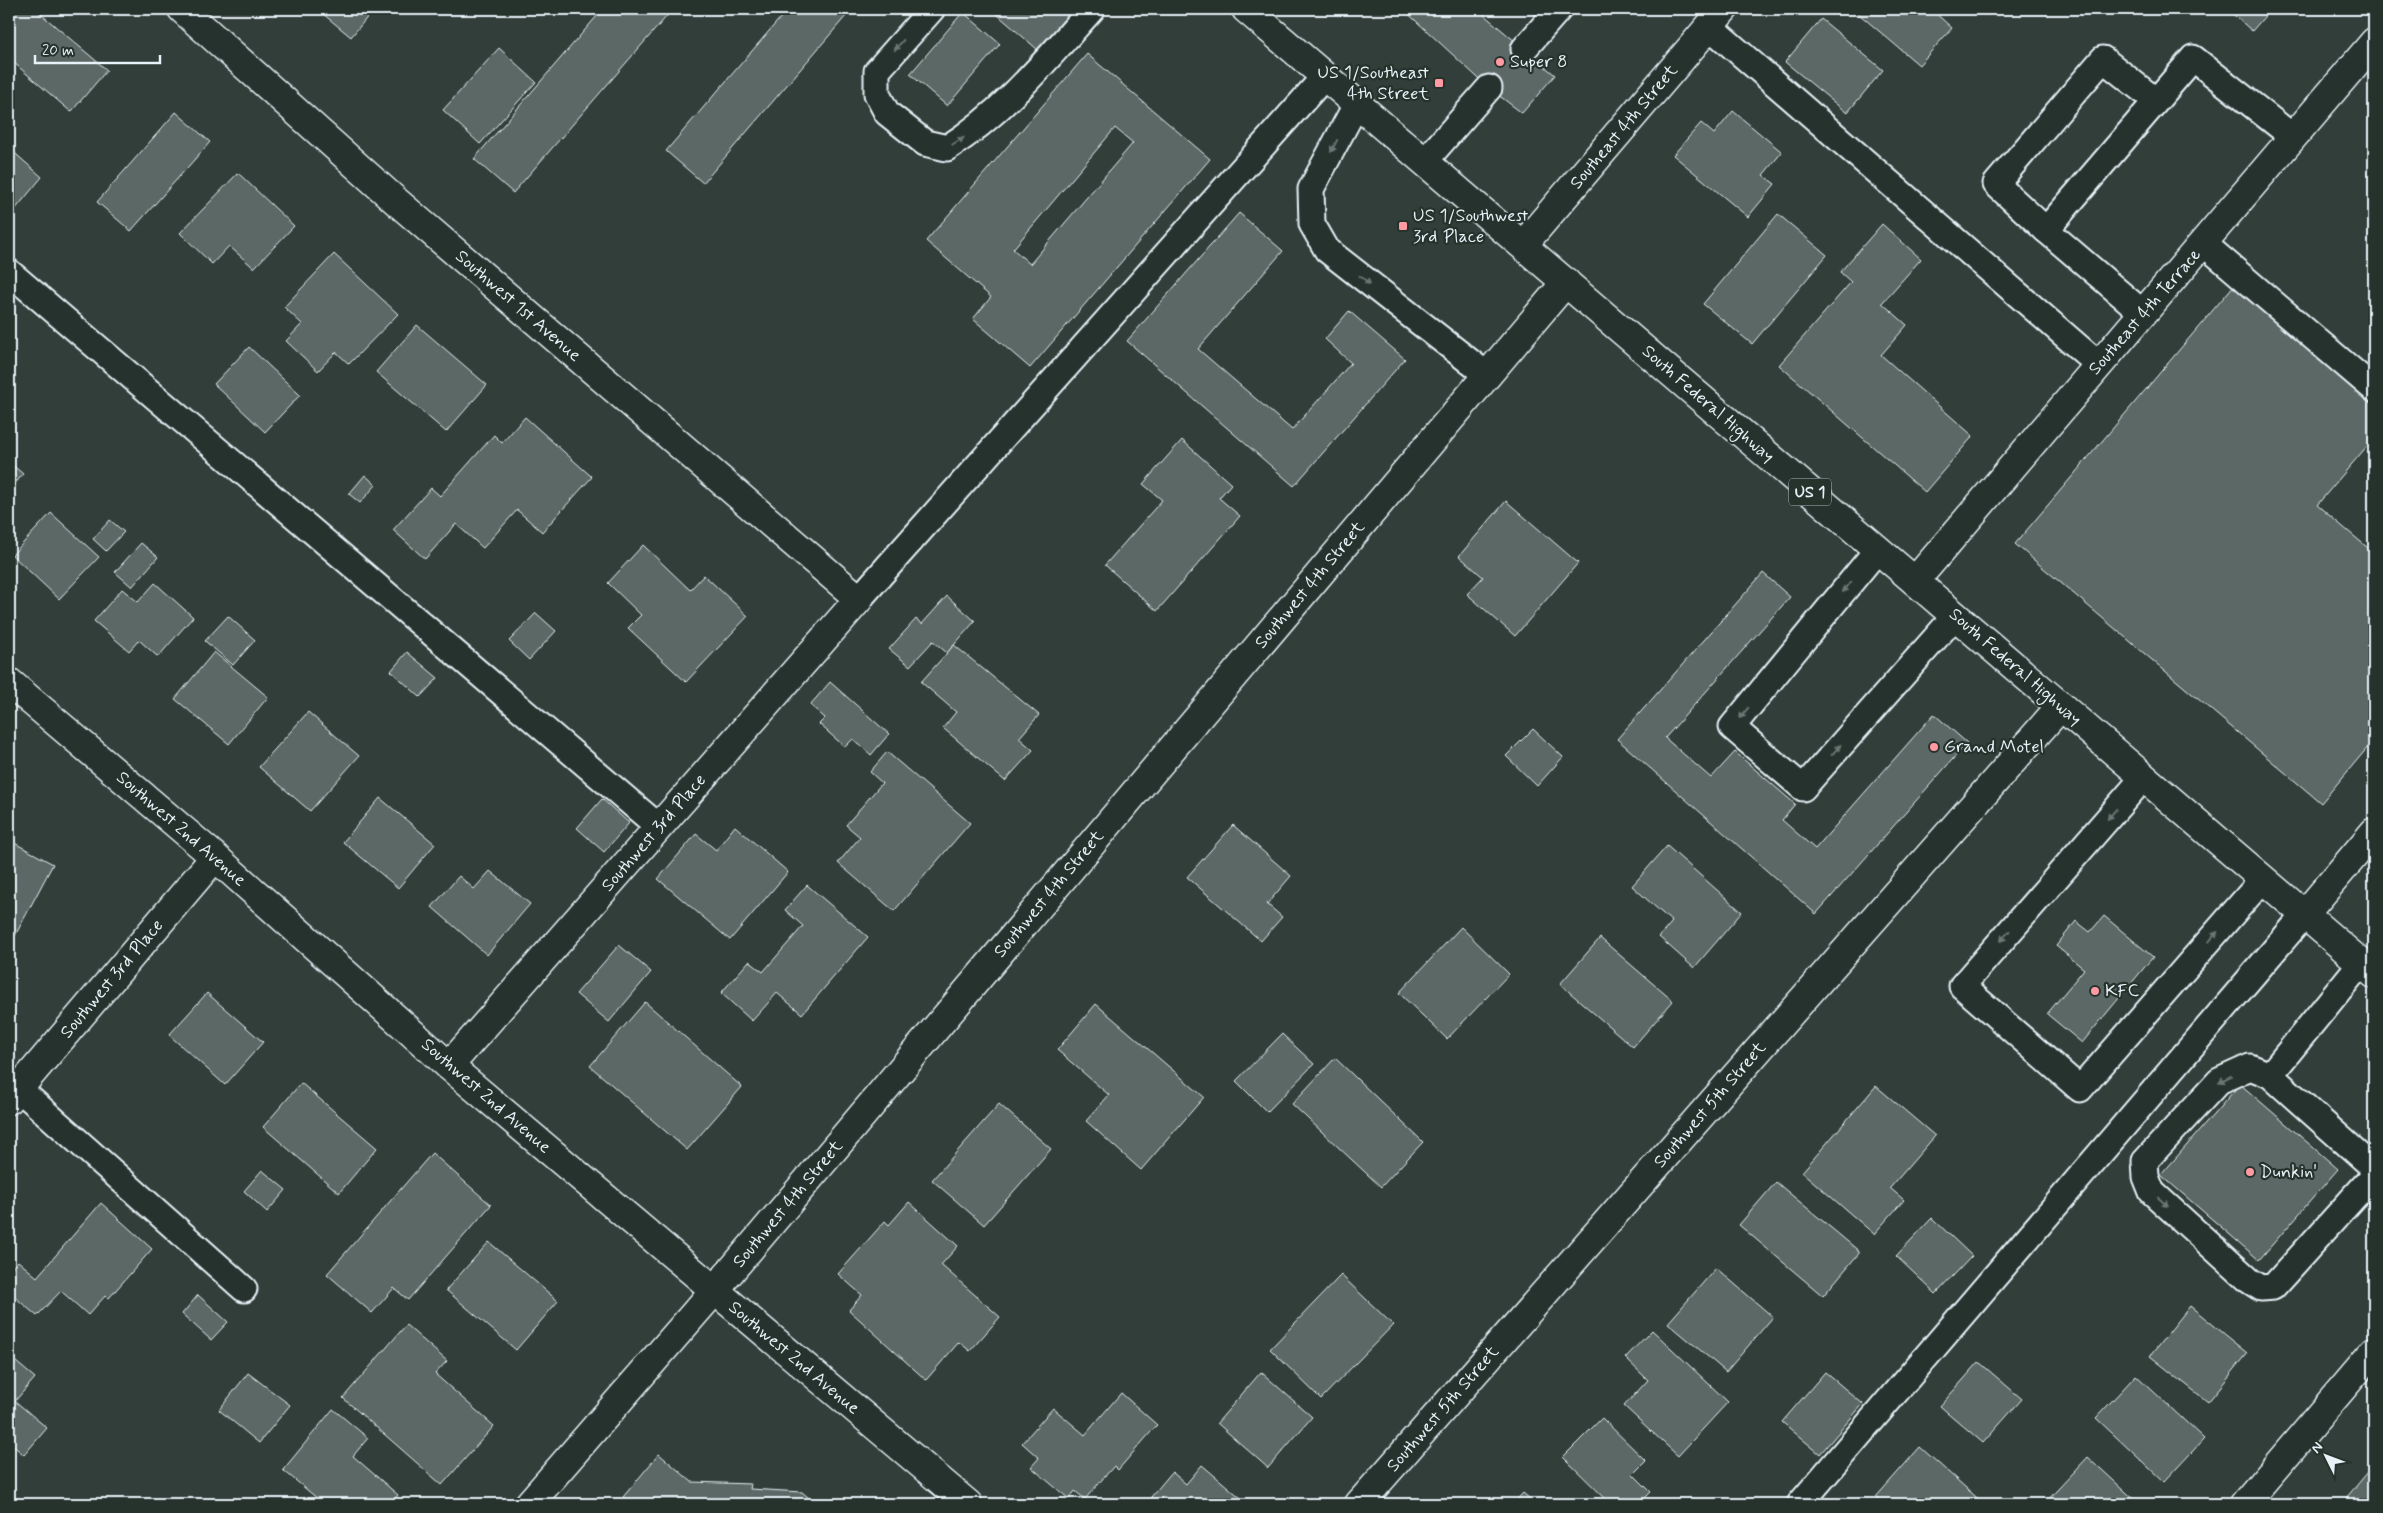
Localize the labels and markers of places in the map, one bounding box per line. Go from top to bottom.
place label: Super 8 [1510,50,1568,74]
marker: Super 8 [1494,56,1506,68]
place label: US 1/Southeast 4th Street [1317,61,1430,106]
marker: US 1/Southeast 4th Street [1433,77,1445,89]
place label: US 1/Southwest 3rd Place [1413,204,1529,249]
marker: US 1/Southwest 3rd Place [1397,220,1409,232]
place label: Grand Motel [1944,735,2044,759]
marker: Grand Motel [1928,741,1940,753]
place label: KFC [2105,979,2139,1003]
marker: KFC [2089,985,2101,997]
place label: Dunkin' [2260,1160,2317,1184]
marker: Dunkin' [2244,1166,2256,1178]

